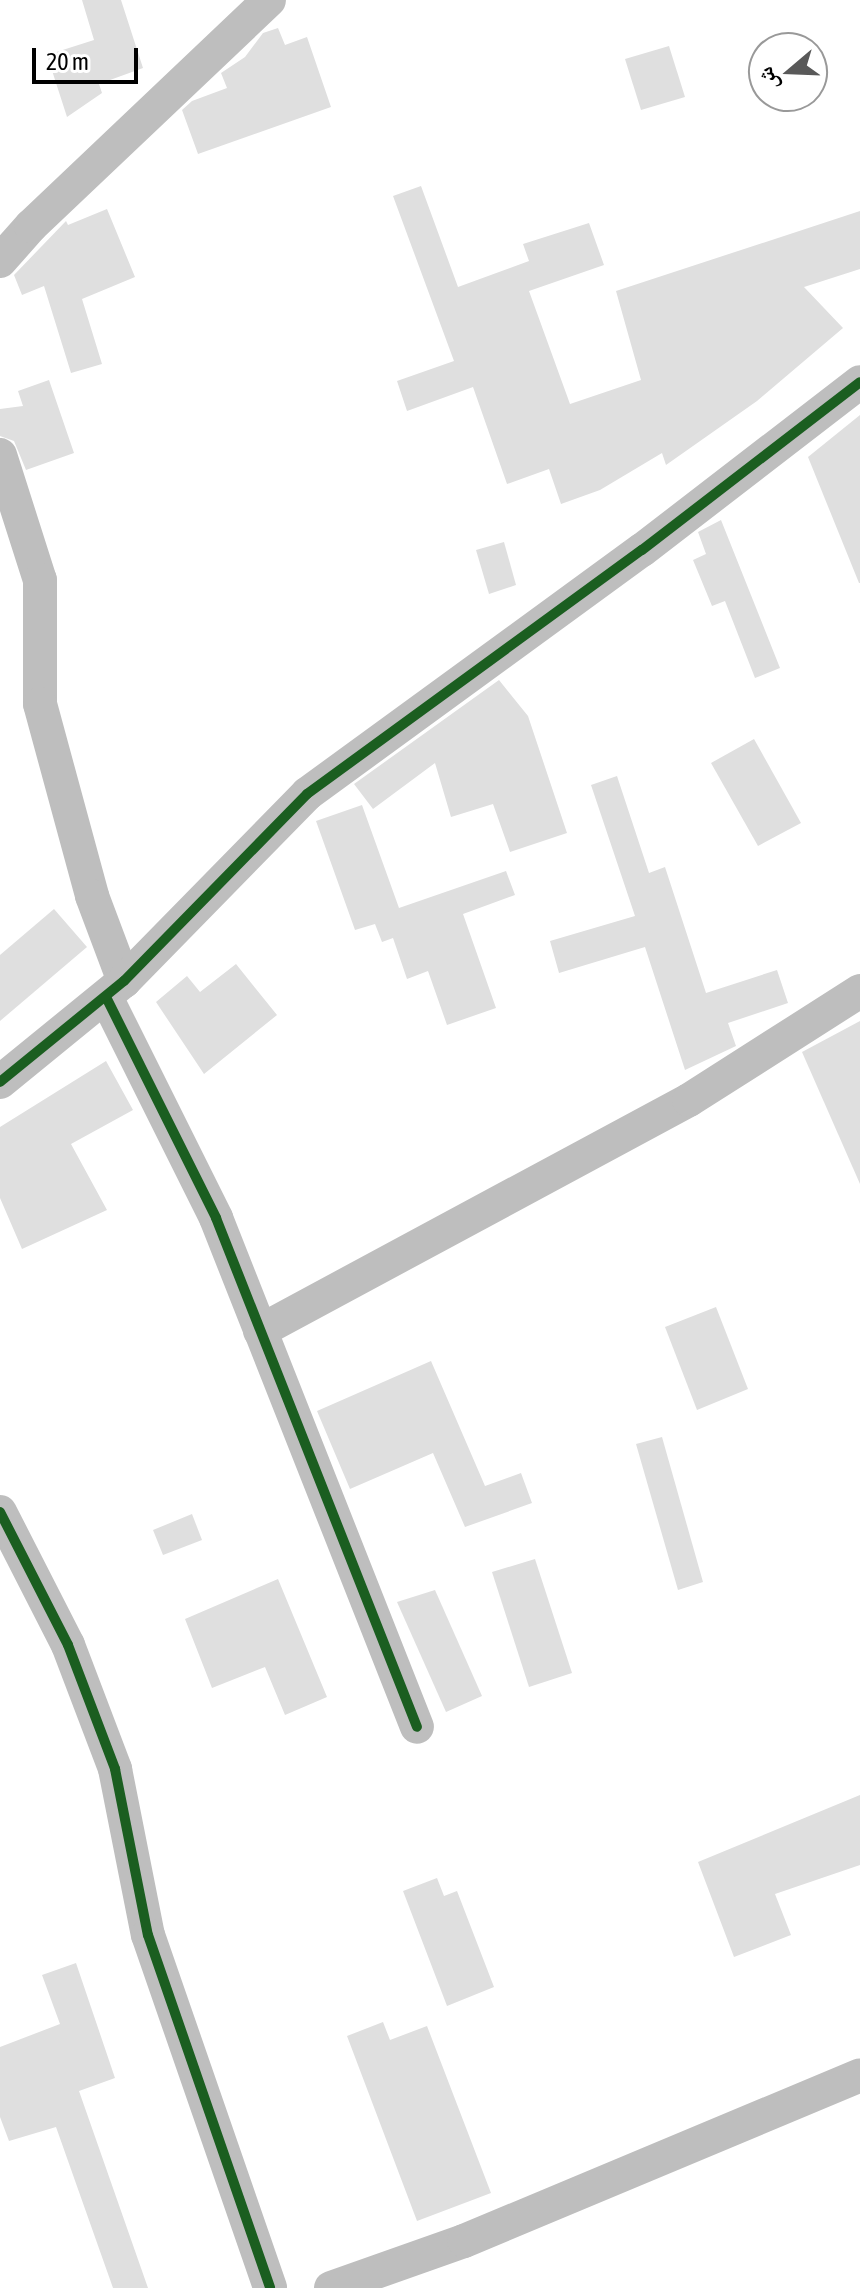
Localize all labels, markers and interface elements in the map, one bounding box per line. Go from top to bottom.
scale bar [36,32,142,82]
north arrow [748,32,828,112]
text: 20 m [46,48,89,75]
text: ش [751,64,783,94]

